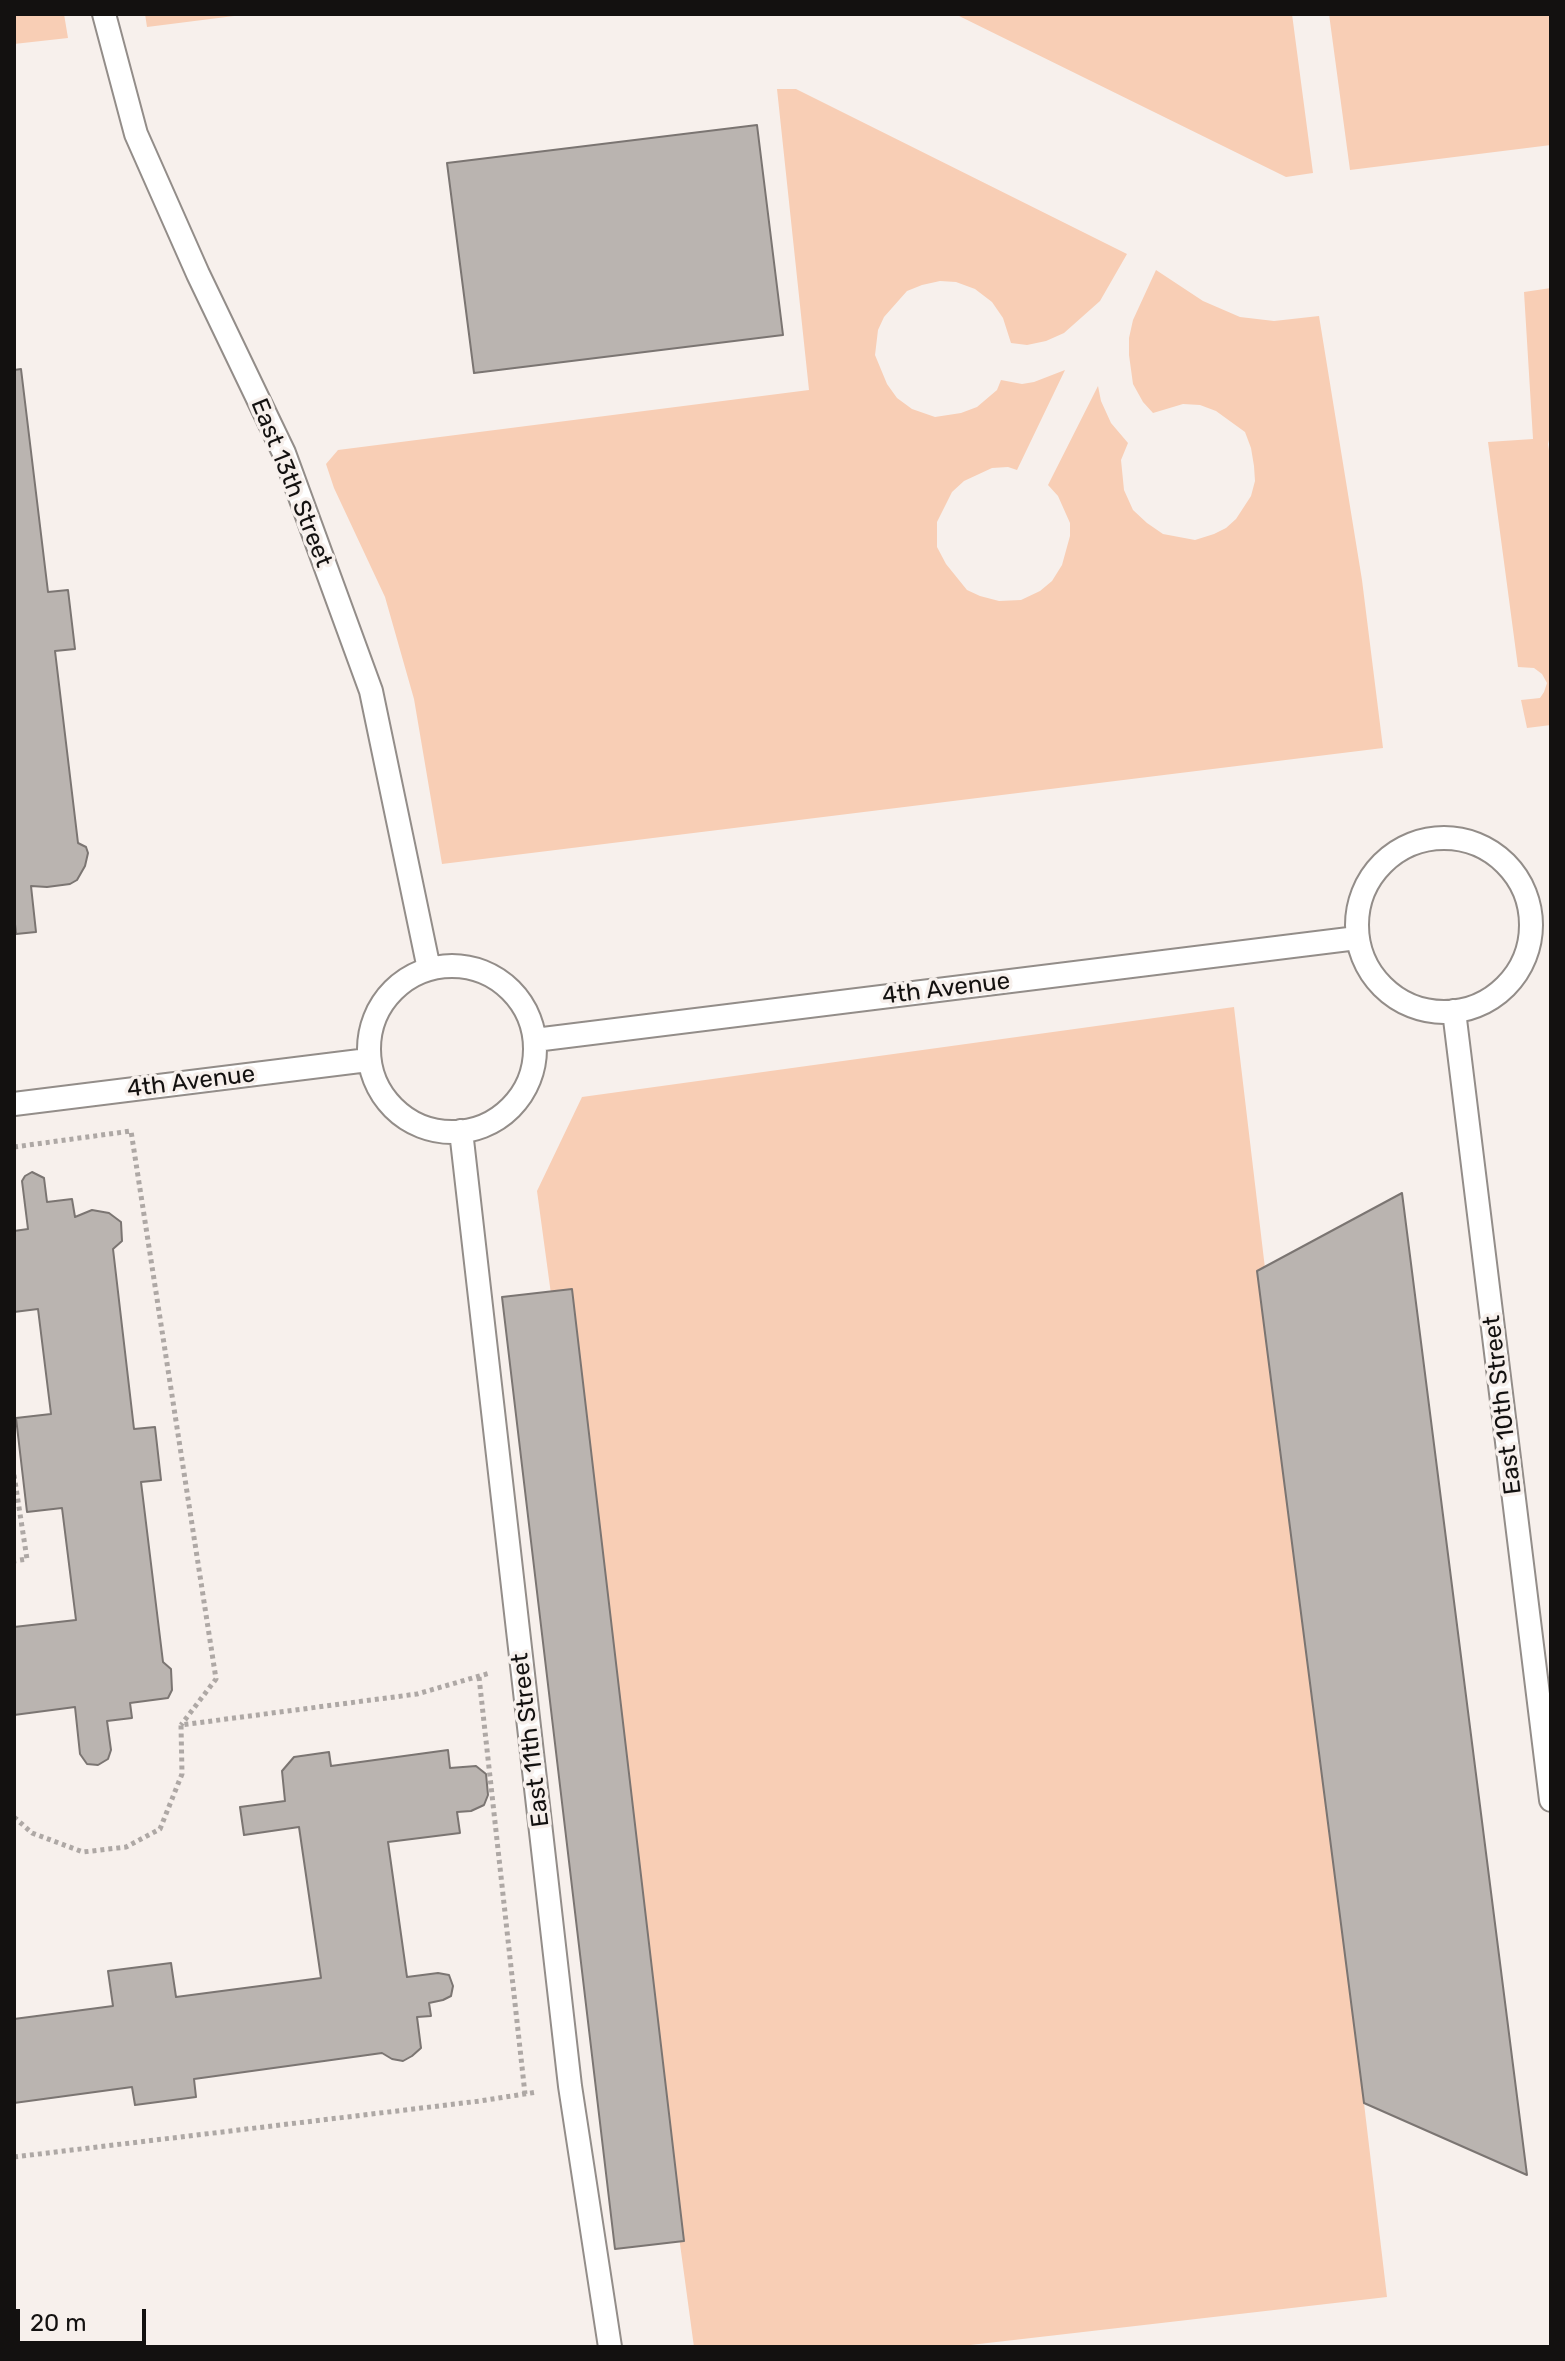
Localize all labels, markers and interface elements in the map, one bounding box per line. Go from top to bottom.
street label: East 13th Street [244,395,338,571]
street label: 4th Avenue [880,967,1012,1011]
street label: 4th Avenue [125,1060,257,1104]
street label: East 10th Street [1478,1314,1528,1496]
street label: East 11th Street [506,1651,556,1829]
scale bar [20,2293,150,2343]
text: 20 m [30,2309,87,2337]

